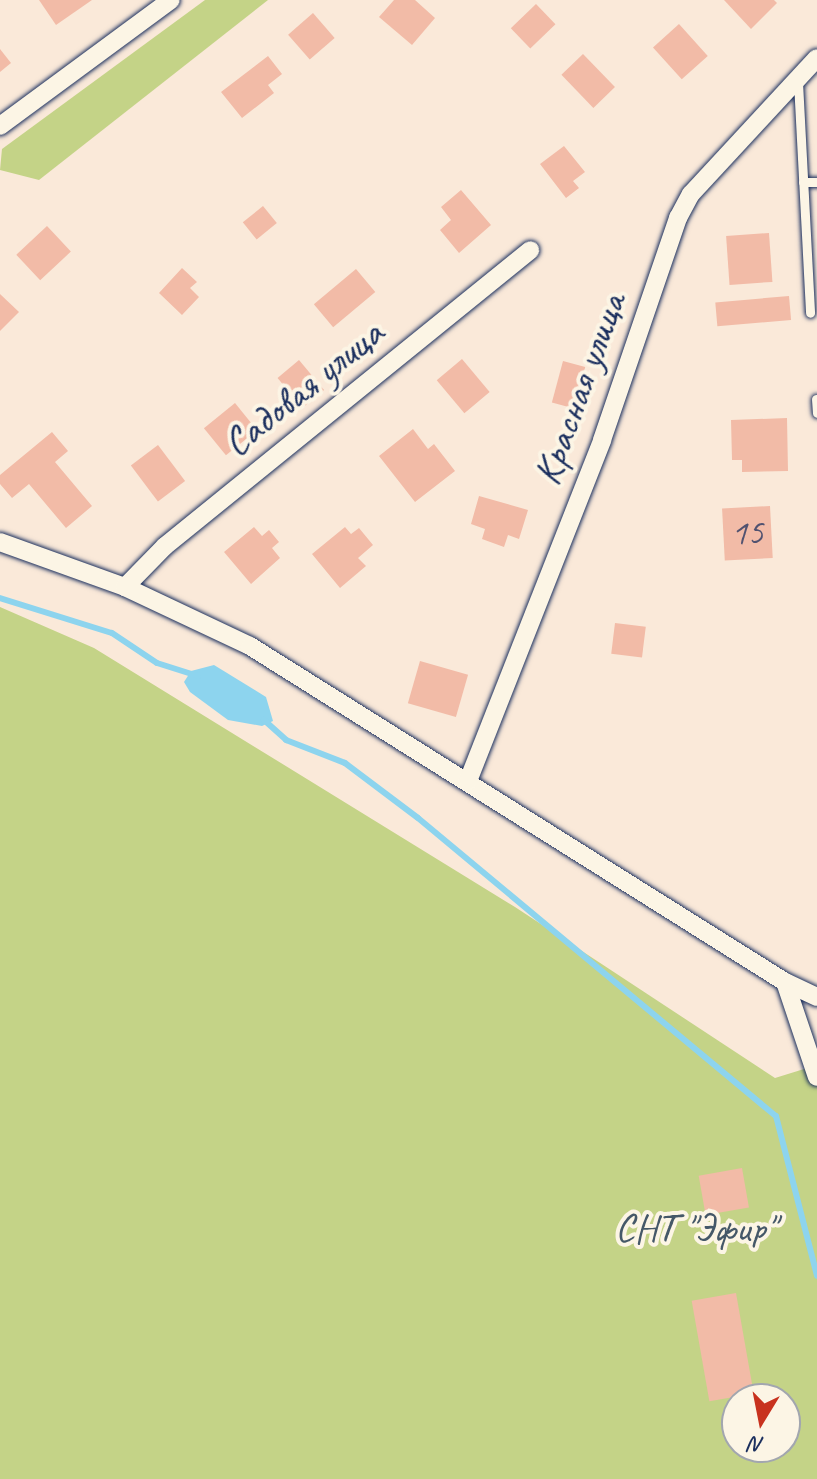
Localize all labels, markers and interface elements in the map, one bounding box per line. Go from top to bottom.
street label: Красная улица [522,287,636,491]
street label: Садовая улица [213,308,393,468]
house number: 15 [731,511,763,555]
park label: СНТ "Эфир" [615,1204,775,1252]
north arrow [721,1383,801,1463]
text: N [748,1430,766,1460]

